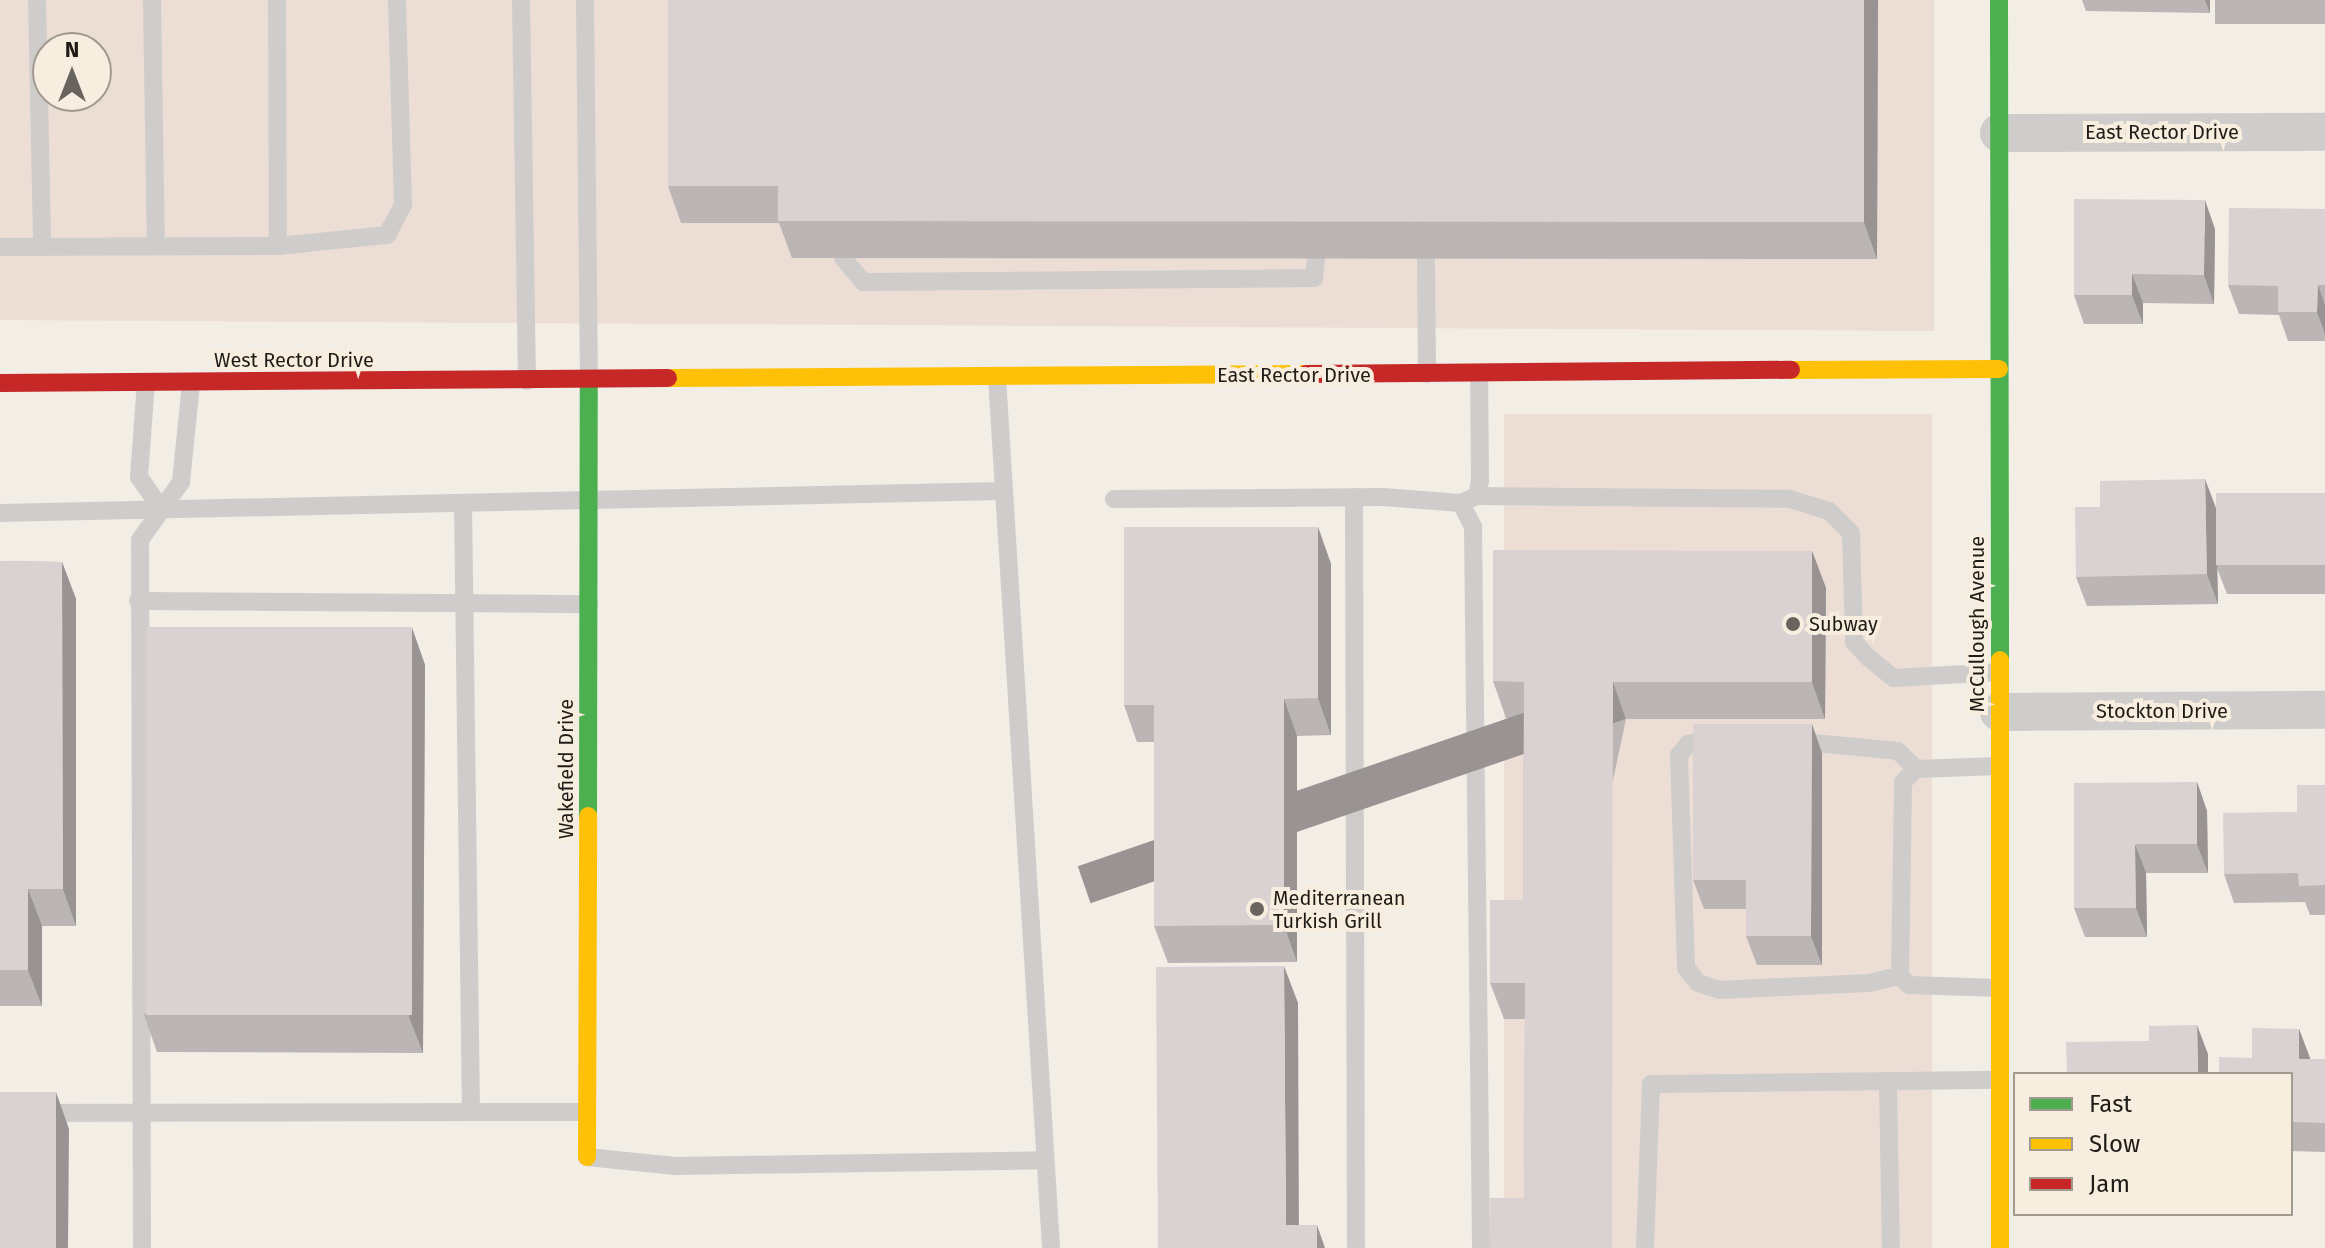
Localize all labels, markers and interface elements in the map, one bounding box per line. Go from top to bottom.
north arrow [32,32,112,112]
text: N [65,36,79,63]
street label: East Rector Drive [2085,120,2239,144]
street label: West Rector Drive [214,348,374,372]
street label: East Rector Drive [1217,363,1371,387]
street label: McCullough Avenue [1965,536,1989,712]
place label: Subway [1809,612,1878,636]
marker: Subway [1784,615,1802,633]
street label: Wakefield Drive [554,699,578,839]
street label: Stockton Drive [2096,699,2228,723]
place label: Mediterranean Turkish Grill [1273,886,1406,933]
marker: Mediterranean Turkish Grill [1248,900,1266,918]
legend [2013,1072,2293,1216]
text: Fast [2089,1090,2132,1118]
text: Slow [2089,1130,2140,1158]
text: Jam [2089,1170,2130,1198]

